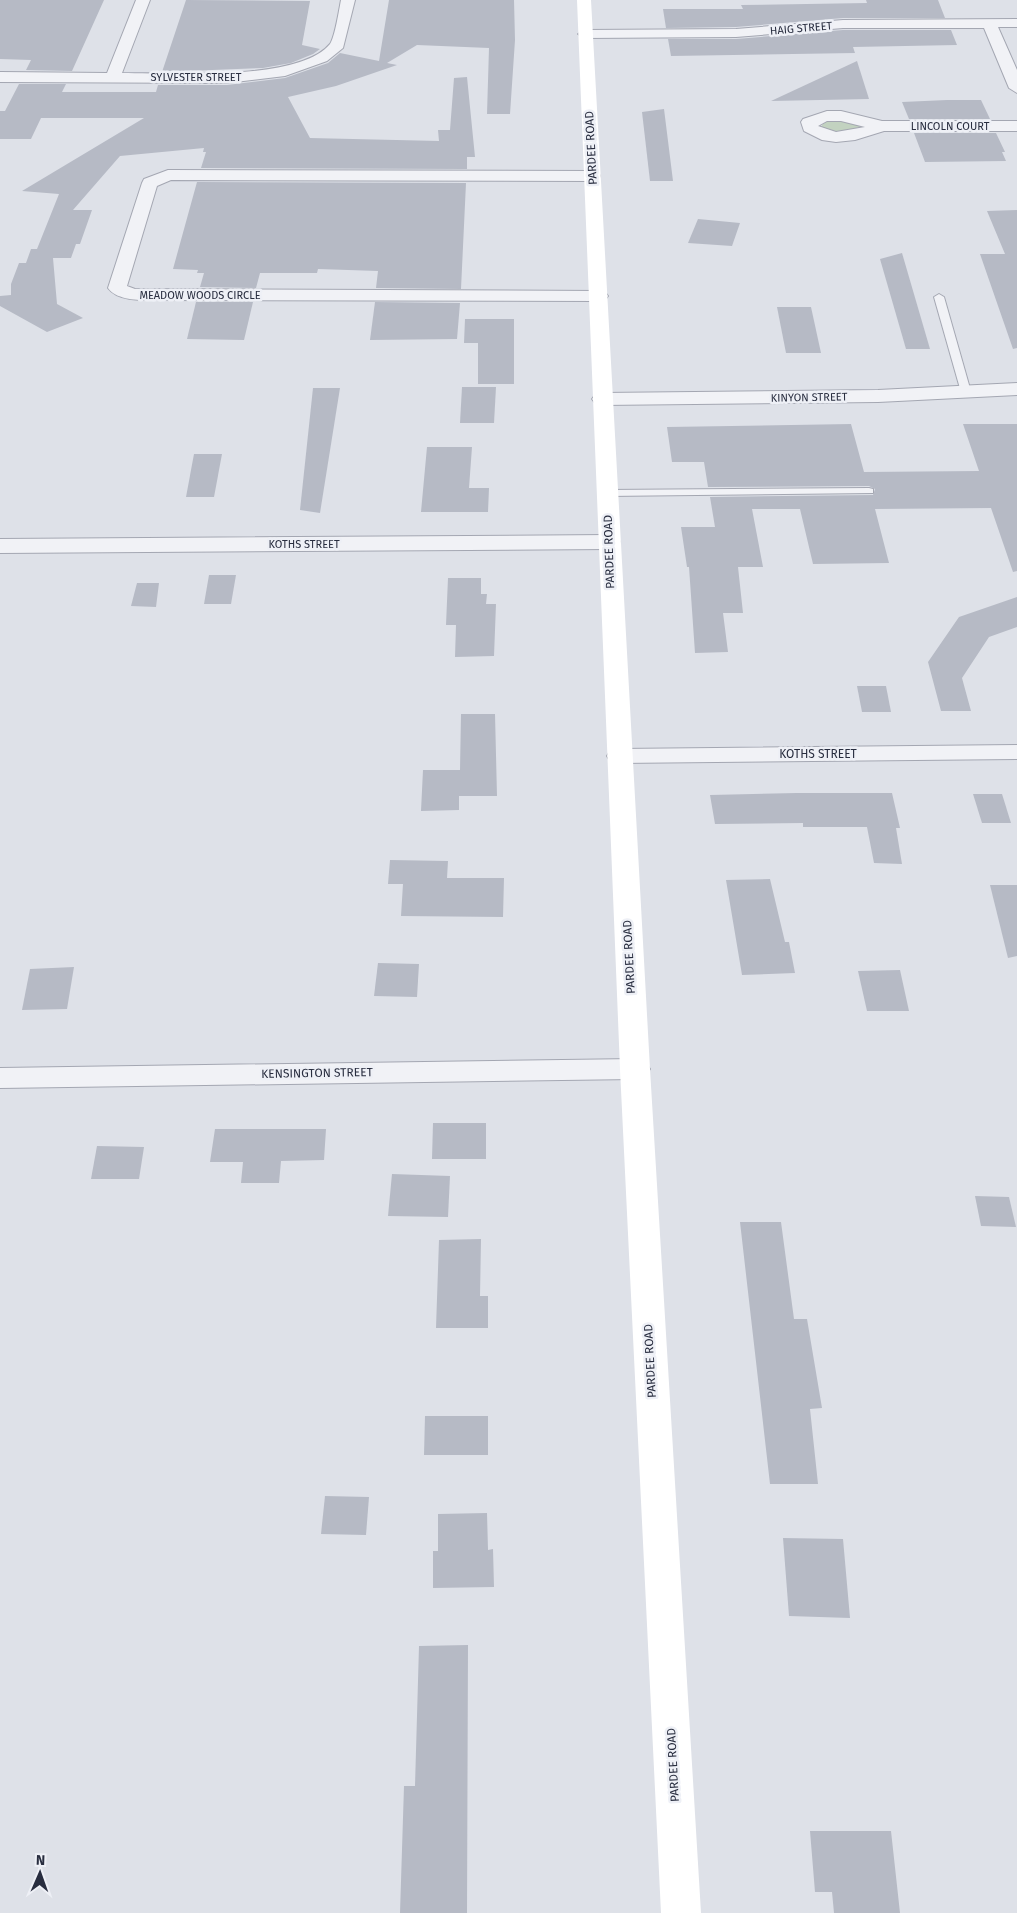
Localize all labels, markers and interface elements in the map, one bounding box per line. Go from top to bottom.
street label: HAIG STREET [769,19,833,38]
street label: SYLVESTER STREET [151,71,242,84]
street label: PARDEE ROAD [582,110,600,185]
street label: LINCOLN COURT [911,120,990,133]
street label: MEADOW WOODS CIRCLE [139,289,261,302]
street label: KINYON STREET [771,390,848,405]
street label: PARDEE ROAD [601,514,617,589]
street label: KOTHS STREET [268,538,340,551]
street label: KOTHS STREET [779,747,858,761]
street label: PARDEE ROAD [620,919,638,994]
street label: KENSINGTON STREET [261,1065,374,1081]
street label: PARDEE ROAD [641,1323,659,1398]
street label: PARDEE ROAD [664,1727,682,1802]
north arrow [15,1848,65,1898]
text: N [35,1852,45,1869]

